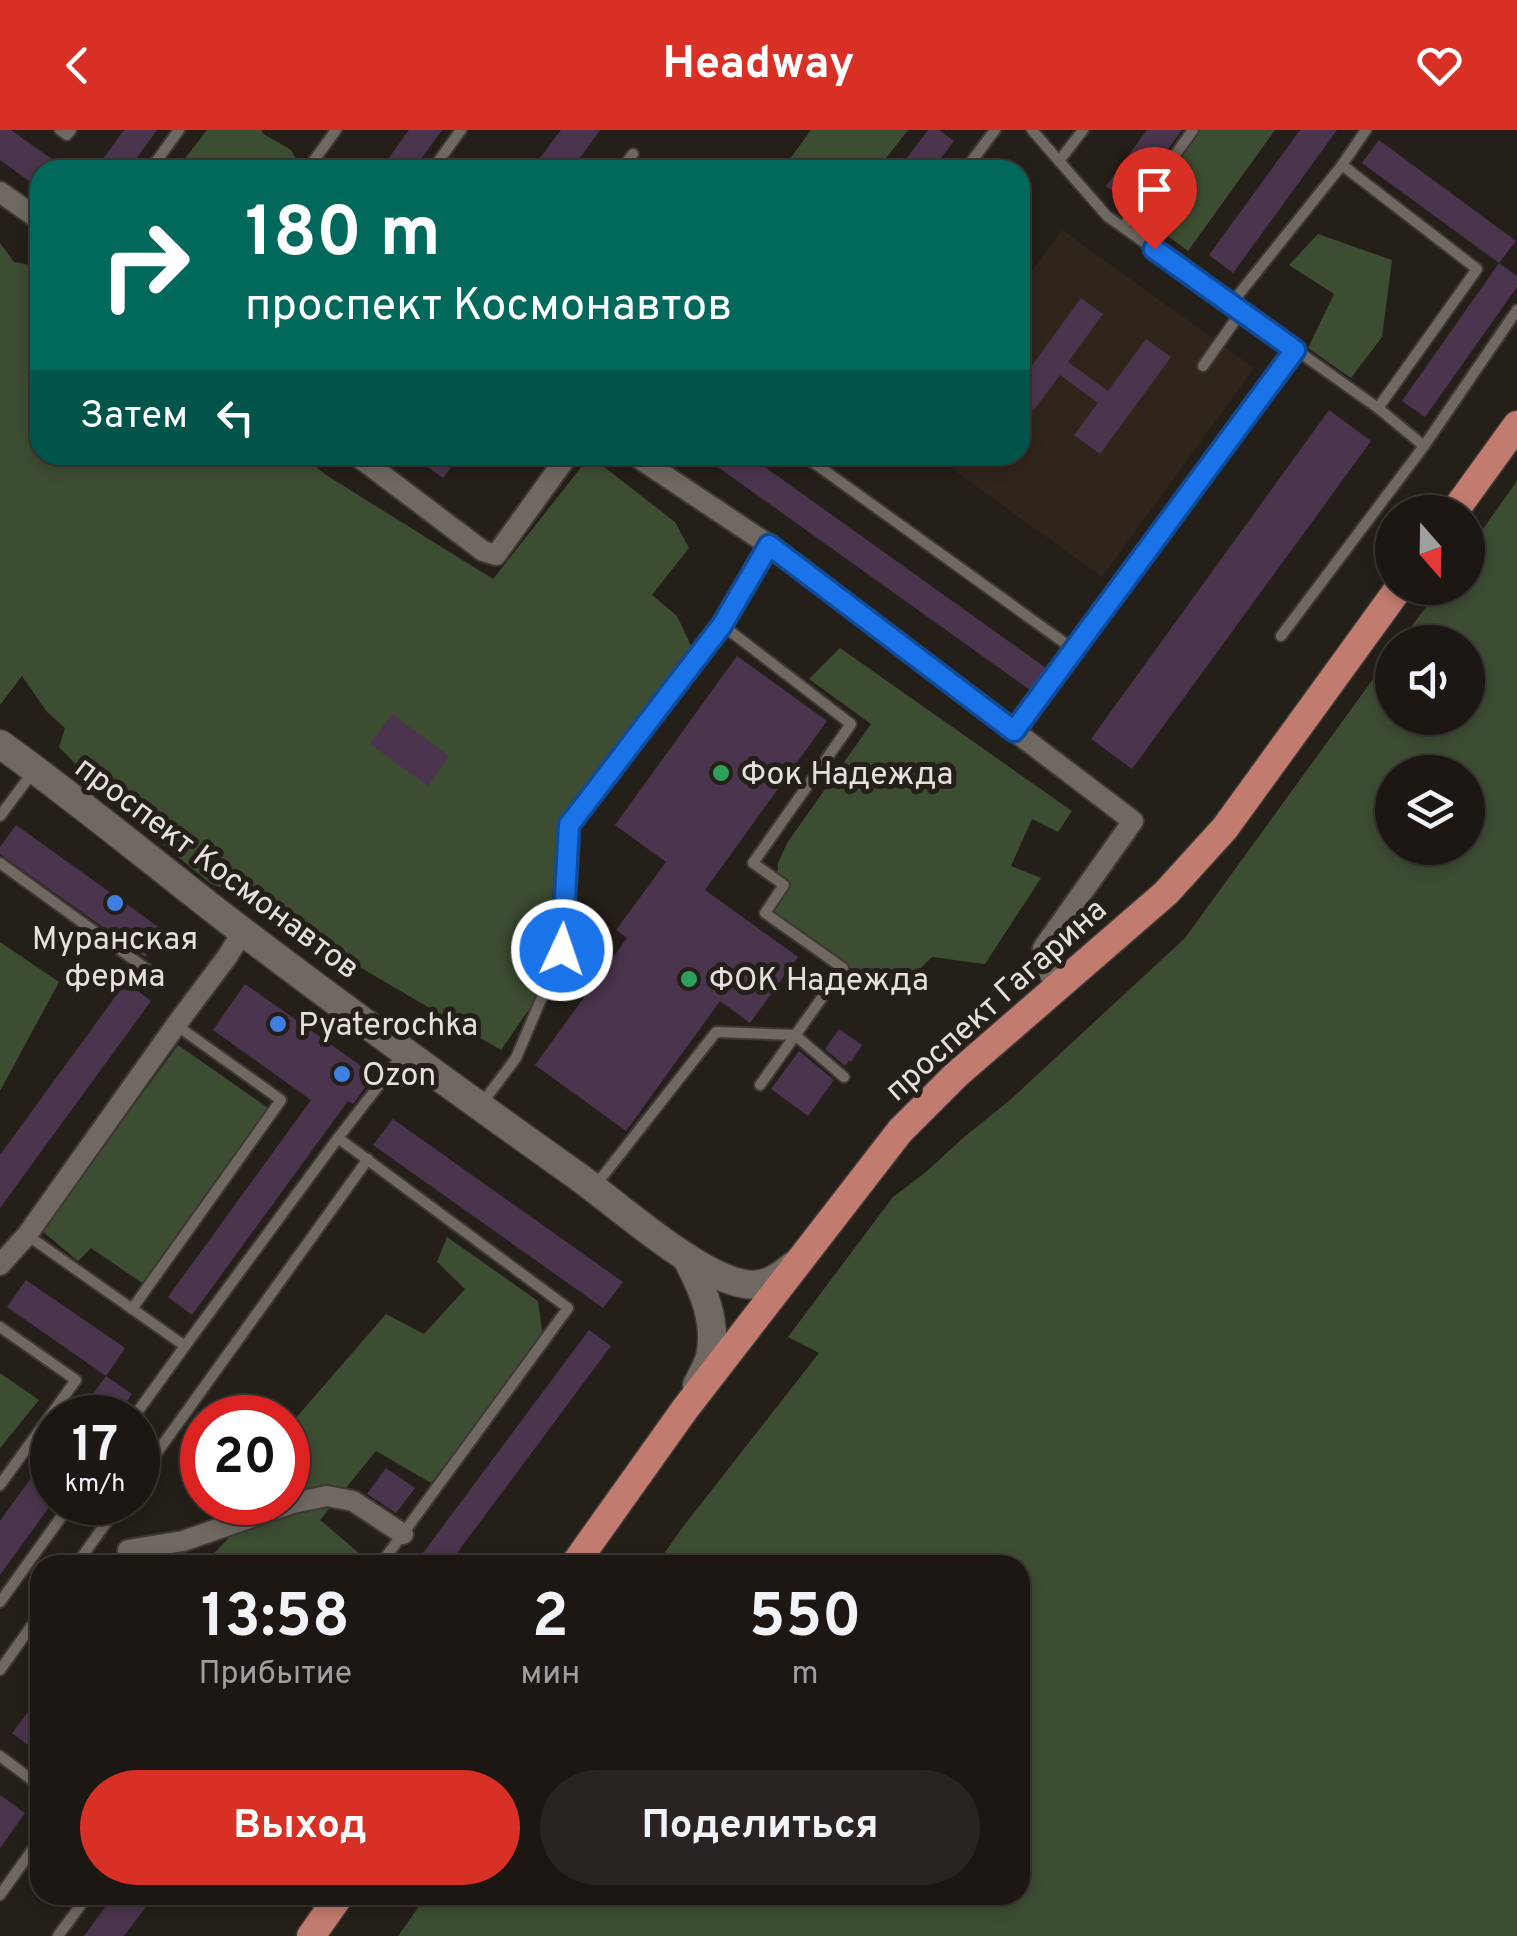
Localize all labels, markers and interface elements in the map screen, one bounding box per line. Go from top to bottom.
text: Headway [662,37,855,94]
icon: back [50,38,105,93]
icon: heart [1412,38,1467,93]
pin [1112,147,1197,250]
icon: arrive [1127,162,1182,217]
text: 180 m [245,192,441,281]
icon: right [80,200,210,330]
text: проспект Космонавтов [245,279,732,336]
icon: left [208,390,263,445]
text: Затем [80,393,188,442]
north arrow [1375,495,1485,605]
map controls [1375,495,1485,865]
button: sound [1375,625,1485,735]
street label: проспект Космонавтов [66,749,367,990]
button: layers [1375,755,1485,865]
place label: Фок Надежда [741,756,953,796]
marker: Фок Надежда [710,762,732,784]
street label: проспект Гагарина [878,891,1116,1111]
marker: Муранская ферма [104,892,126,914]
position arrow [510,898,614,1002]
place label: Муранская ферма [32,921,198,998]
place label: ФОК Надежда [709,962,929,1002]
marker: ФОК Надежда [678,968,700,990]
place label: Pyaterochka [298,1007,478,1047]
marker: Pyaterochka [267,1013,289,1035]
place label: Ozon [362,1057,436,1097]
marker: Ozon [331,1063,353,1085]
speed limit sign: 20 [180,1395,310,1525]
text: 17 [72,1416,118,1479]
text: km/h [65,1469,125,1501]
text: 13:58 [201,1582,350,1658]
text: 2 [532,1582,569,1658]
text: 550 [749,1582,861,1658]
text: Прибытие [199,1655,352,1695]
text: мин [521,1655,580,1695]
text: m [792,1655,819,1695]
button: Выход [80,1770,520,1885]
button: Поделиться [540,1770,980,1885]

